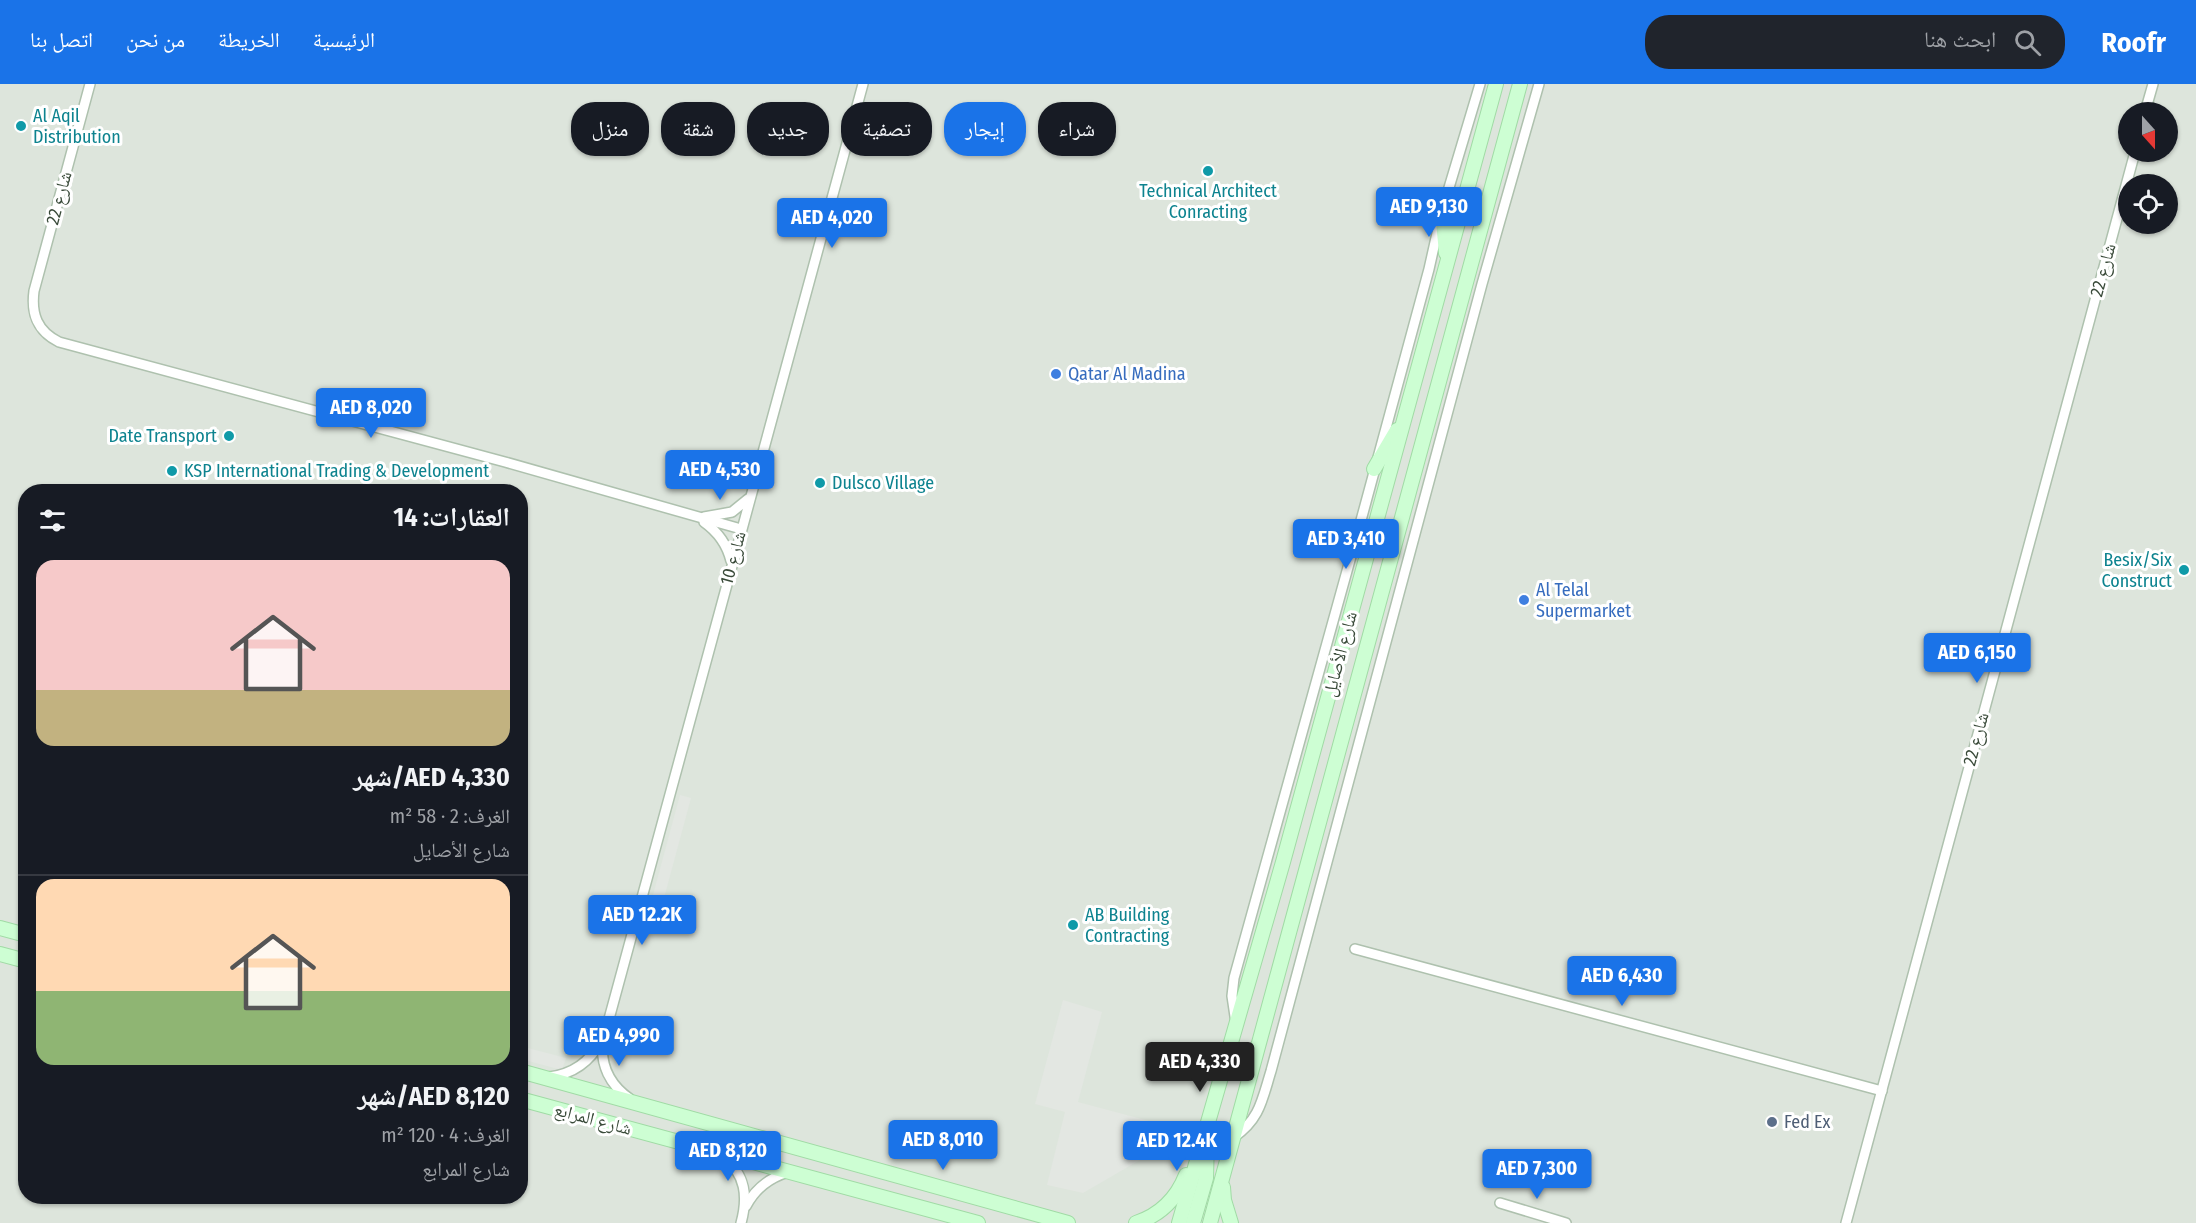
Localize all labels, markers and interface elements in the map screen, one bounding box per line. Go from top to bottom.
search box [1645,15,2065,69]
text: ابحث هنا [1924,26,1996,53]
icon: search [2011,26,2044,59]
text: Roofr [2101,26,2166,59]
text: اتصل بنا [30,27,93,53]
text: من نحن [126,27,185,53]
text: الخريطة [218,27,280,53]
text: الرئيسية [313,27,375,53]
chip: منزل [571,102,649,156]
chip: شقة [661,102,735,156]
chip: جديد [747,102,829,156]
chip: تصفية [841,102,932,156]
chip: إيجار [944,102,1026,156]
chip: شراء [1038,102,1116,156]
north arrow [2118,102,2178,162]
map controls [2118,102,2178,234]
place label: Al Aqil Distribution [33,105,121,148]
marker: Al Aqil Distribution [14,119,28,133]
marker: Technical Architect Conracting [1201,164,1215,178]
street label: شارع 22 [41,169,77,227]
button: locate [2118,174,2178,234]
place label: Technical Architect Conracting [1139,180,1277,223]
pin: AED 9,130 [1360,187,1498,238]
text: AED 9,130 [1390,194,1468,218]
pin: AED 4,020 [763,198,901,249]
text: AED 4,020 [791,205,873,229]
street label: شارع 22 [2085,241,2121,299]
place label: Qatar Al Madina [1068,363,1186,385]
marker: Qatar Al Madina [1049,367,1063,381]
pin: AED 8,020 [302,388,440,439]
text: AED 8,020 [330,395,412,419]
place label: Date Transport [108,425,217,447]
marker: Date Transport [222,429,236,443]
pin: AED 4,530 [651,450,789,501]
text: AED 4,530 [679,457,761,481]
place label: KSP International Trading & Development [184,460,489,482]
marker: KSP International Trading & Development [165,464,179,478]
place label: Dulsco Village [832,472,934,494]
marker: Dulsco Village [813,476,827,490]
text: العقارات: 14 [393,502,510,533]
icon: filters [36,504,69,537]
pin: AED 3,410 [1277,519,1415,570]
text: AED 3,410 [1307,526,1385,550]
street label: شارع 10 [715,529,751,587]
place label: Besix/Six Construct [2101,549,2172,592]
marker: Besix/Six Construct [2177,563,2191,577]
place label: Al Telal Supermarket [1536,579,1631,622]
marker: Al Telal Supermarket [1517,593,1531,607]
icon: home [219,599,327,707]
street label: شارع الأصايل [1318,609,1362,699]
pin: AED 6,150 [1908,633,2046,684]
text: AED 6,150 [1938,640,2016,664]
street label: شارع 22 [1958,710,1994,768]
text: AED 4,330/شهر [353,762,510,793]
text: الغرف: 2 · 58 m² [390,804,510,828]
text: شارع الأصايل [413,838,510,862]
pin: AED 12.2K [573,895,711,946]
text: AED 12.2K [602,902,682,926]
place label: AB Building Contracting [1085,904,1170,947]
icon: home [219,918,327,1026]
marker: AB Building Contracting [1066,918,1080,932]
pin: AED 6,430 [1553,956,1691,1007]
text: AED 6,430 [1581,963,1663,987]
pin: AED 4,990 [550,1016,688,1067]
text: AED 4,990 [578,1023,660,1047]
pin: AED 4,330 [1131,1042,1269,1093]
text: AED 4,330 [1159,1049,1241,1073]
text: AED 8,120/شهر [357,1081,510,1112]
street label: شارع المرابع [552,1098,634,1141]
place label: Fed Ex [1784,1111,1830,1133]
marker: Fed Ex [1765,1115,1779,1129]
pin: AED 8,010 [874,1120,1012,1171]
pin: AED 12.4K [1108,1121,1246,1172]
text: الغرف: 4 · 120 m² [381,1123,510,1147]
text: AED 8,010 [902,1127,984,1151]
text: AED 12.4K [1137,1128,1217,1152]
pin: AED 8,120 [659,1131,797,1182]
text: AED 8,120 [689,1138,767,1162]
pin: AED 7,300 [1468,1149,1606,1200]
text: AED 7,300 [1496,1156,1578,1180]
text: شارع المرابع [422,1157,510,1181]

